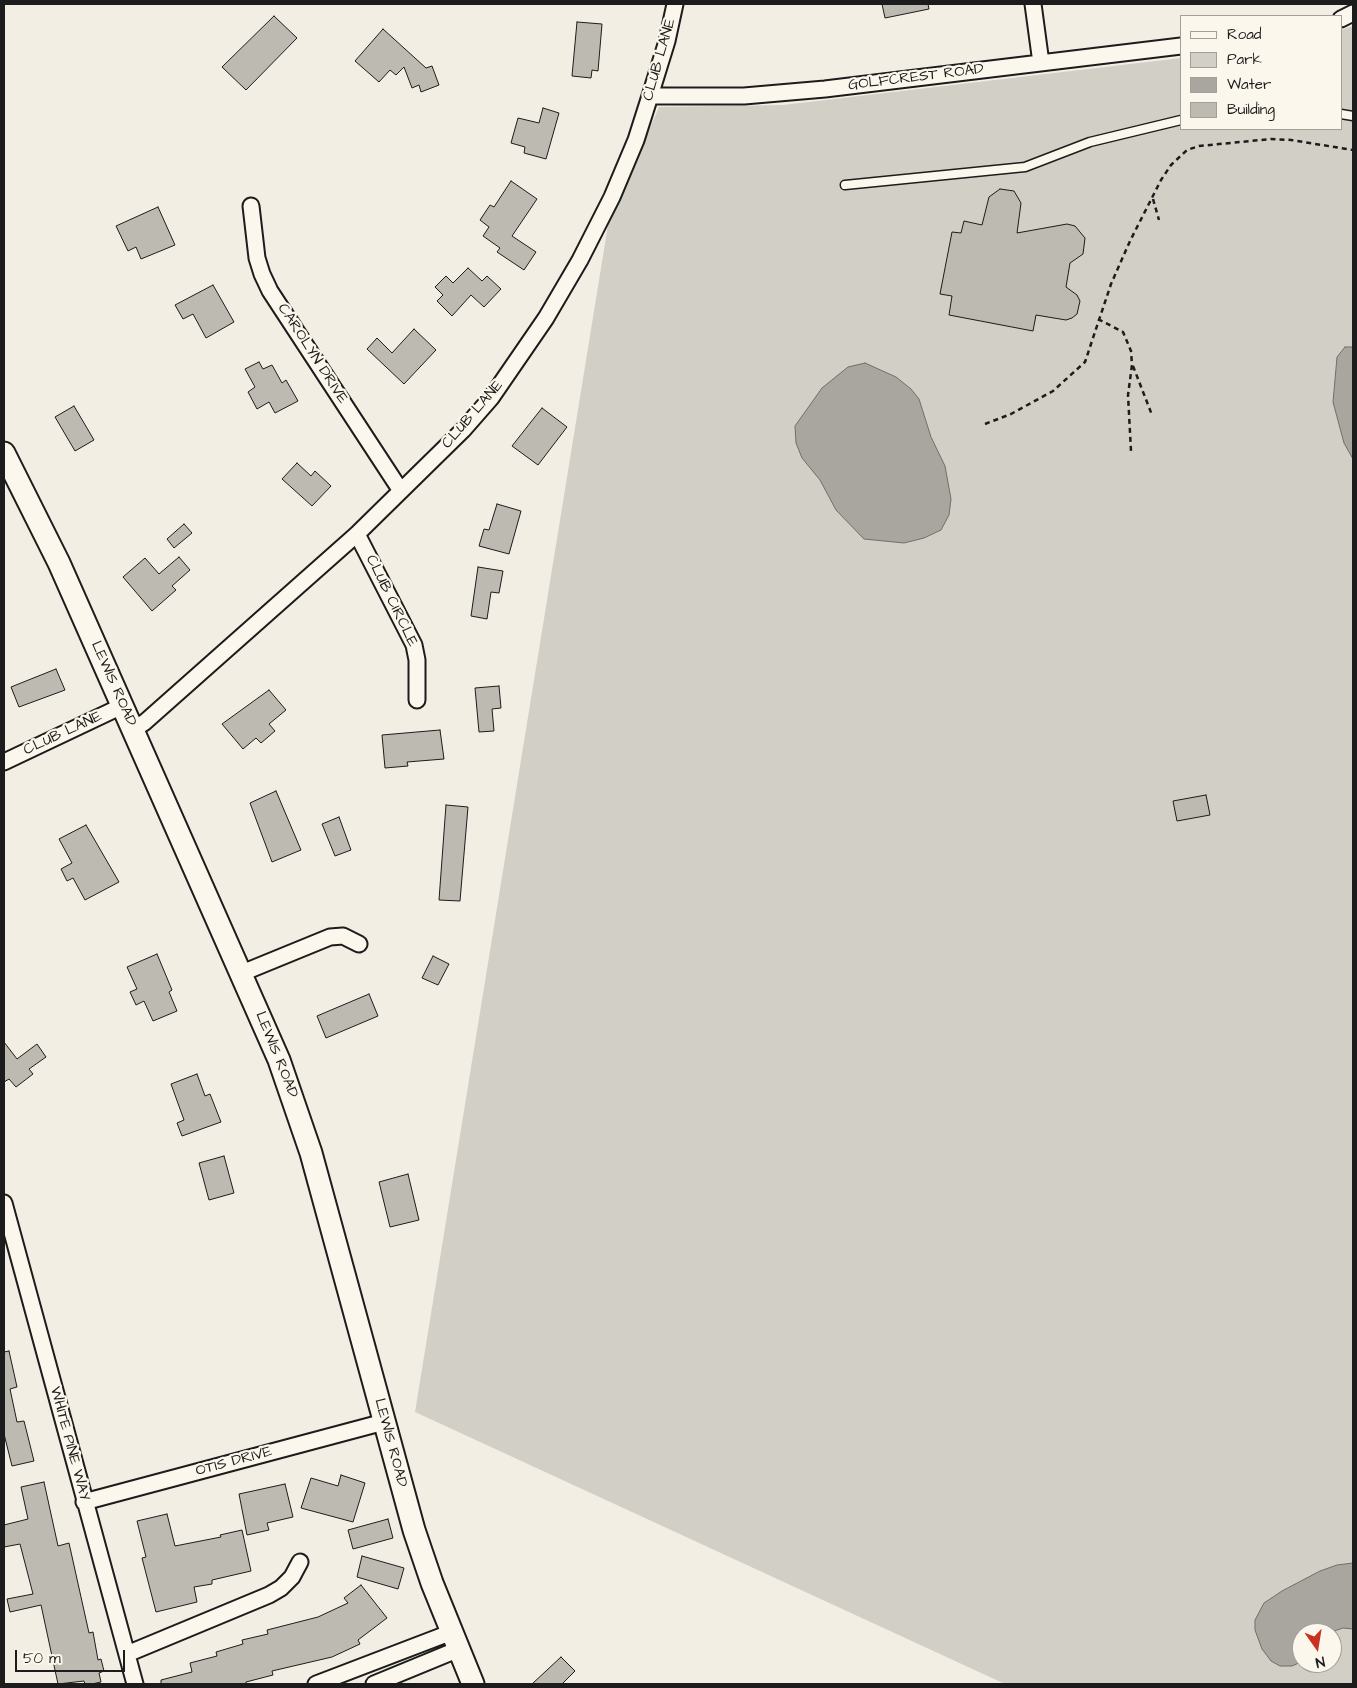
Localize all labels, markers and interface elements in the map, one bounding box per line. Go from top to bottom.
legend [1180,15,1342,130]
street label: CLUB LANE [640,17,680,103]
text: Road [1227,24,1261,45]
text: Park [1227,49,1262,70]
street label: GOLFCREST ROAD [847,61,985,95]
text: Water [1227,74,1271,95]
text: Building [1227,99,1275,120]
street label: CAROLYN DRIVE [273,301,351,407]
street label: CLUB LANE [439,377,507,453]
street label: CLUB CIRCLE [361,552,421,650]
street label: LEWIS ROAD [86,639,140,729]
street label: CLUB LANE [21,708,105,760]
street label: LEWIS ROAD [251,1009,301,1101]
street label: WHITE PINE WAY [45,1385,93,1503]
street label: LEWIS ROAD [369,1397,411,1489]
street label: OTIS DRIVE [194,1443,274,1481]
north arrow [1292,1623,1342,1673]
scale bar [18,1640,128,1672]
text: 50 m [23,1648,61,1669]
text: N [1314,1651,1327,1672]

